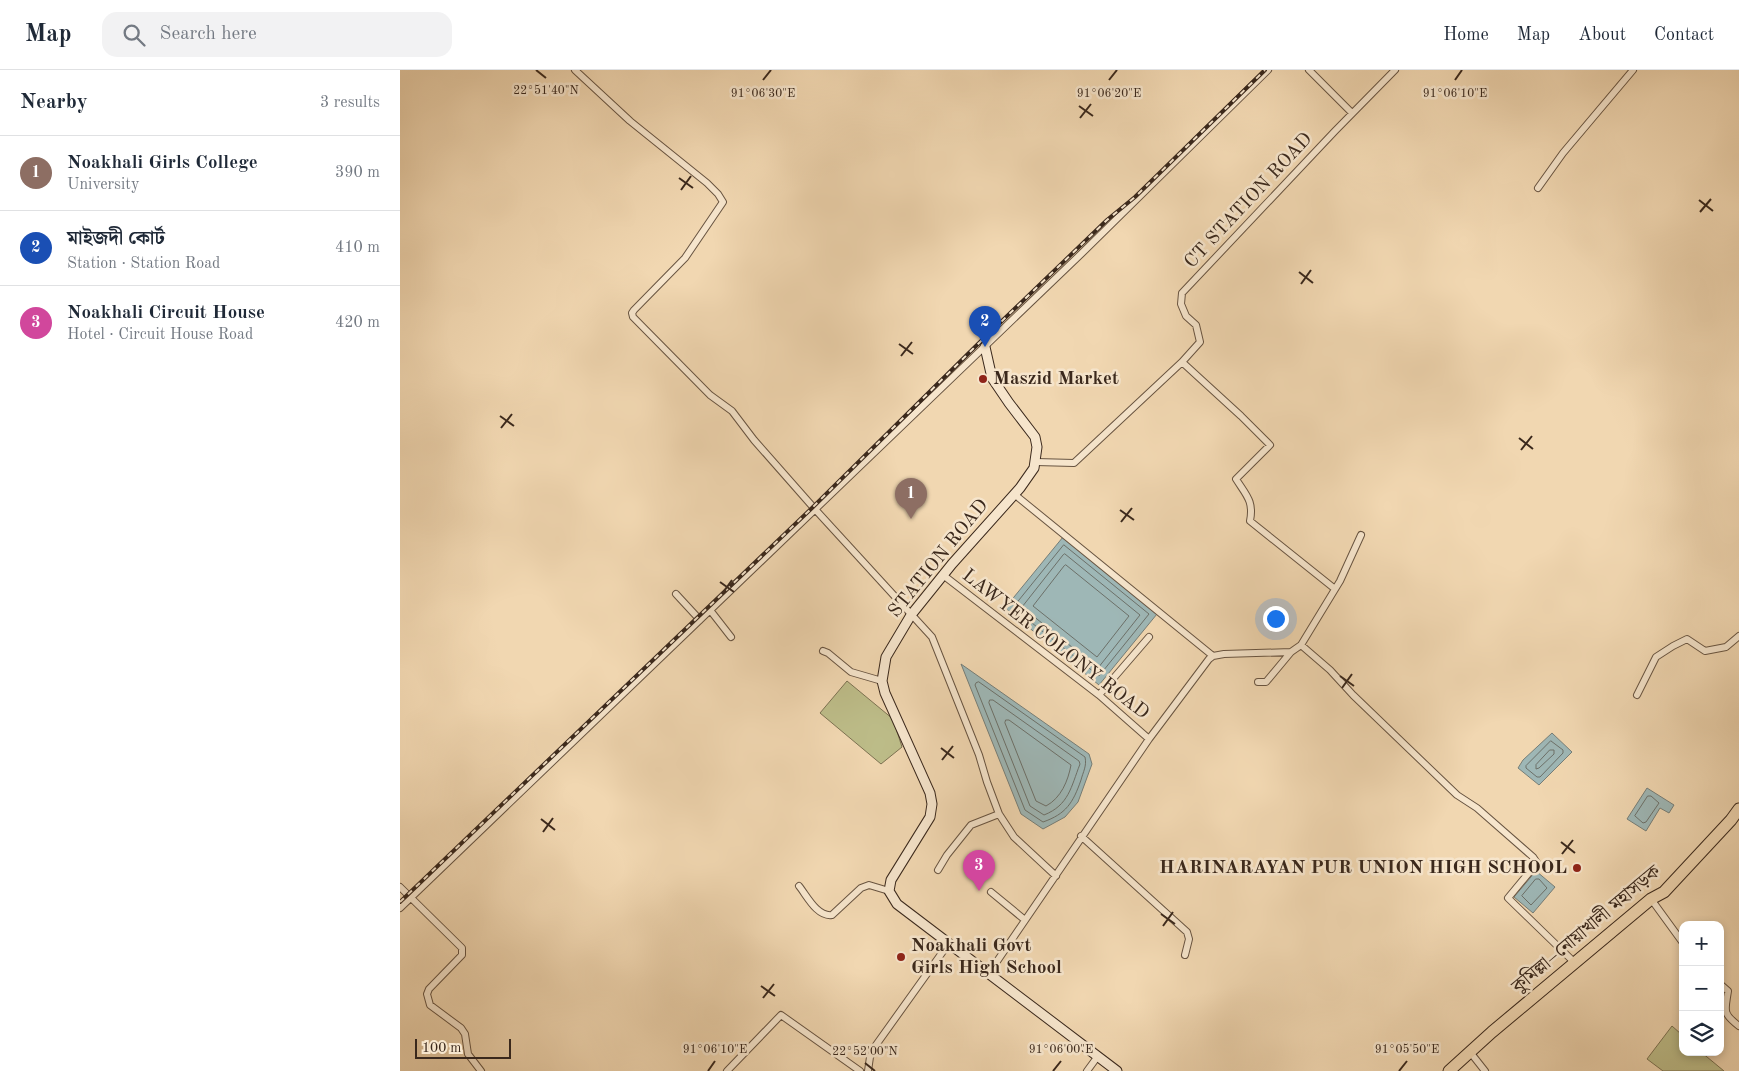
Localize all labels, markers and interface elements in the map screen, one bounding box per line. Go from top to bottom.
search box [102,12,452,57]
icon: search [120,21,148,49]
text: Map [25,23,72,47]
text: Search here [160,25,257,44]
text: Home [1443,26,1489,44]
text: Map [1517,26,1550,44]
text: About [1578,26,1626,44]
text: Contact [1654,26,1714,44]
text: 22°51'40"N [513,84,579,97]
text: 91°06'30"E [731,88,795,100]
text: 91°06'20"E [1077,88,1141,100]
text: 91°06'10"E [1423,88,1487,100]
text: Nearby [20,92,88,113]
text: 3 results [320,95,380,111]
street label: CT STATION ROAD [1181,130,1317,272]
text: Noakhali Girls College [67,154,258,173]
text: 1 [31,165,41,181]
text: 390 m [335,165,380,181]
text: University [67,177,139,193]
text: মাইজদী কোর্ট [67,230,165,249]
text: 2 [31,240,41,256]
text: 410 m [335,240,380,256]
text: Station · Station Road [67,256,220,272]
text: Noakhali Circuit House [67,304,265,323]
pin: 2 [969,306,1001,347]
text: 3 [31,315,41,331]
text: 420 m [335,315,380,331]
text: Hotel · Circuit House Road [67,327,253,343]
place label: Maszid Market [993,370,1119,389]
marker: Maszid Market [977,373,989,385]
pin: 1 [895,478,927,519]
street label: STATION ROAD [886,496,992,622]
street label: LAWYER COLONY ROAD [958,566,1152,724]
your location [1263,606,1289,632]
pin: 3 [963,850,995,891]
place label: HARINARAYAN PUR UNION HIGH SCHOOL [1159,859,1567,878]
street label: কুমিল্লা–নোয়াখালী মহাসড়ক [1506,859,1665,998]
marker: HARINARAYAN PUR UNION HIGH SCHOOL [1571,862,1583,874]
map controls [1679,921,1724,1056]
button: + [1679,921,1724,966]
place label: Noakhali Govt Girls High School [911,937,1062,978]
marker: Noakhali Govt Girls High School [895,951,907,963]
button: − [1679,966,1724,1011]
button: layers [1679,1011,1724,1056]
scale bar [415,1036,511,1059]
text: 100 m [422,1041,461,1055]
text: 91°05'50"E [1375,1043,1439,1056]
text: 91°06'10"E [683,1044,747,1056]
text: 91°06'00"E [1029,1044,1093,1056]
text: 22°52'00"N [832,1045,898,1058]

